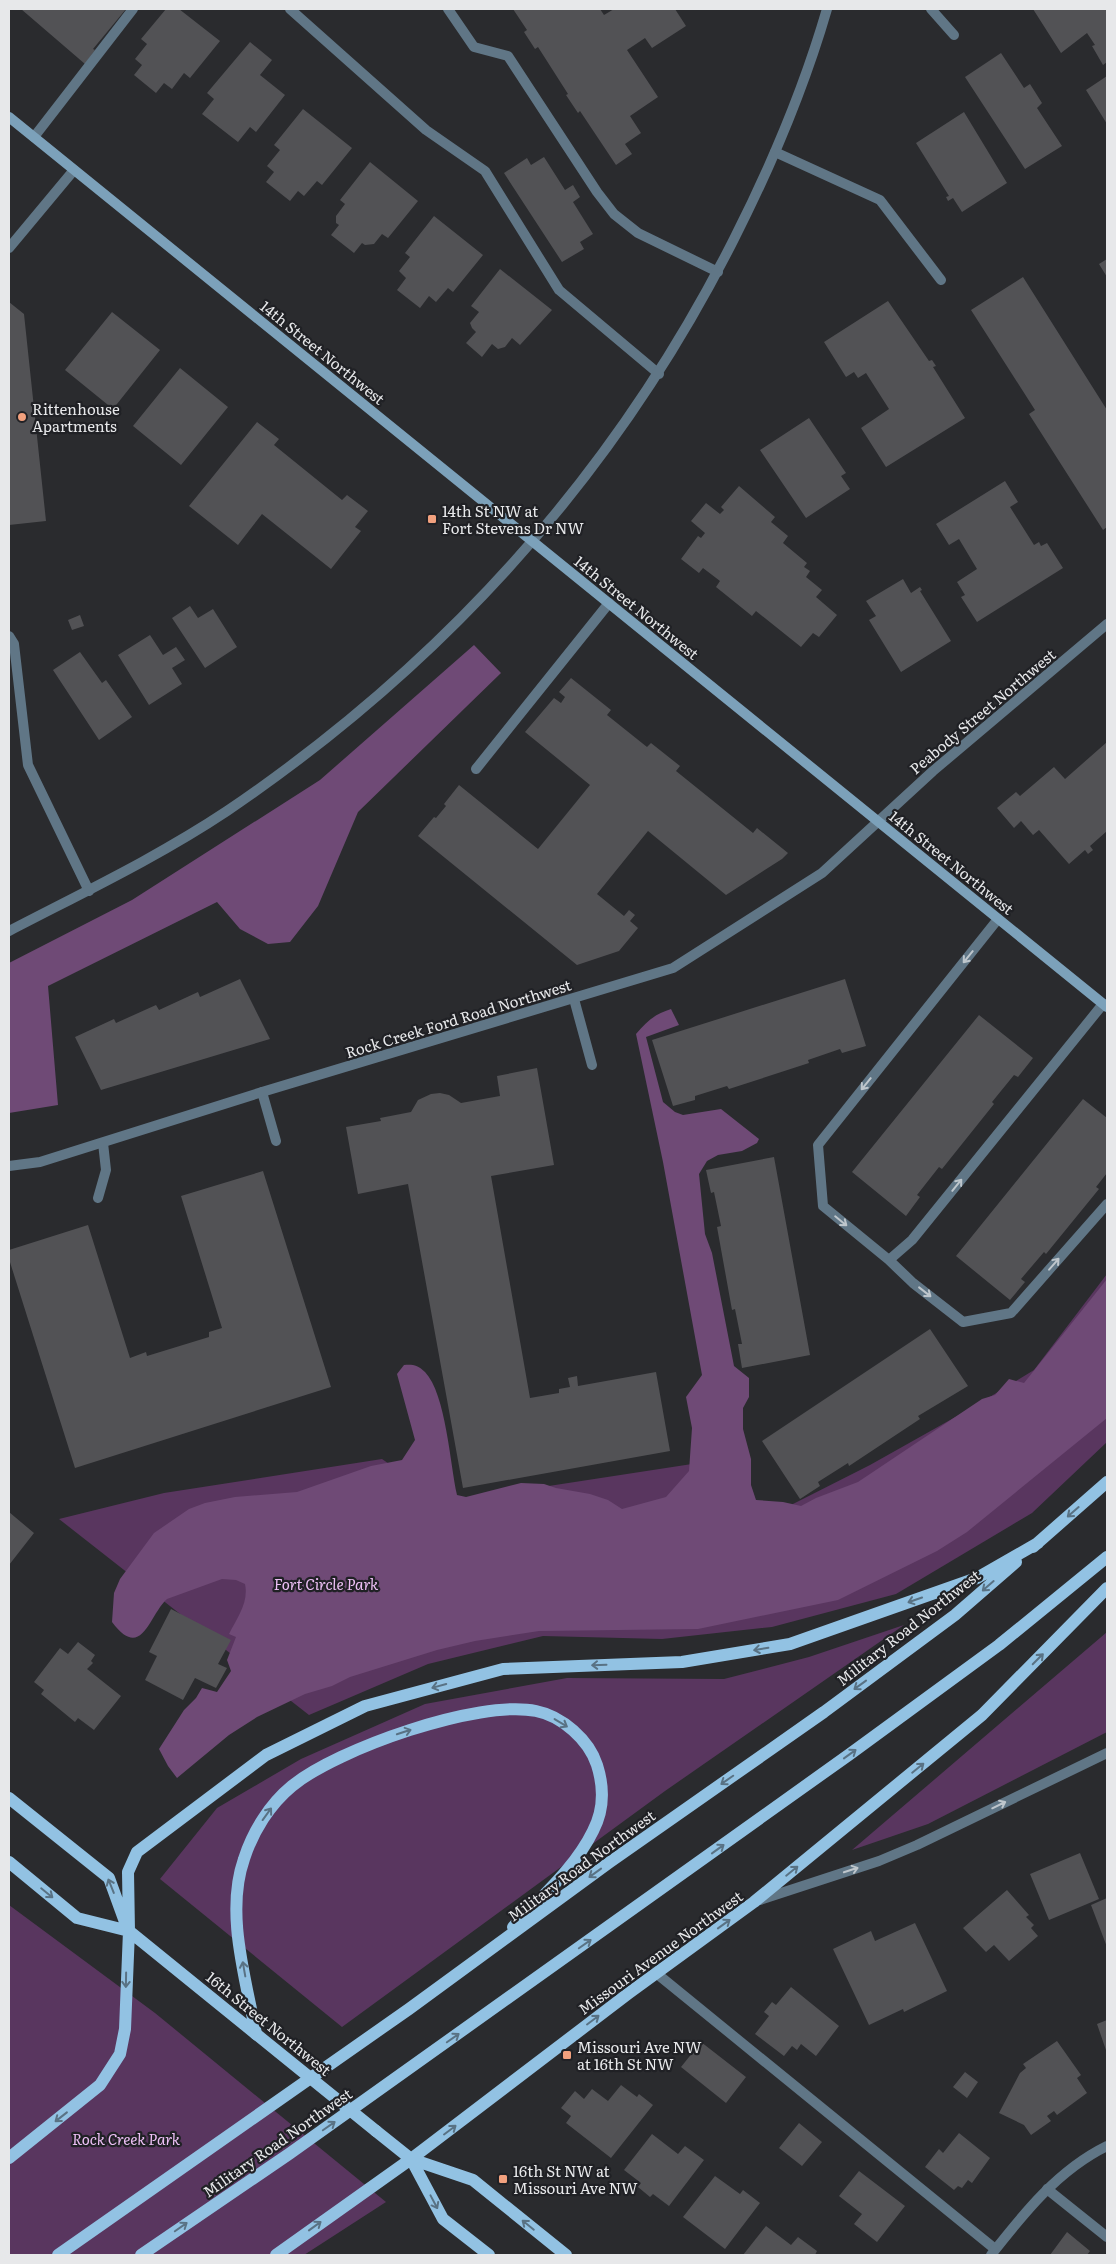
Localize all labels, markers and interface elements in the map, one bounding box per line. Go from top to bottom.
street label: 14th Street Northwest [256,294,390,410]
place label: Rittenhouse Apartments [32,397,120,437]
marker: Rittenhouse Apartments [16,411,28,423]
place label: 14th St NW at Fort Stevens Dr NW [442,499,585,539]
marker: 14th St NW at Fort Stevens Dr NW [426,513,438,525]
street label: 14th Street Northwest [570,549,704,665]
street label: Peabody Street Northwest [904,643,1060,779]
street label: 14th Street Northwest [885,804,1019,920]
one-way arrow [962,950,973,963]
street label: Rock Creek Ford Road Northwest [342,973,574,1063]
one-way arrow [861,1077,872,1090]
one-way arrow [951,1179,962,1192]
one-way arrow [835,1215,848,1226]
one-way arrow [1048,1258,1060,1271]
one-way arrow [918,1287,931,1298]
one-way arrow [1066,1506,1079,1518]
street label: Military Road Northwest [831,1563,985,1691]
park label: Fort Circle Park [274,1572,379,1595]
one-way arrow [982,1580,995,1592]
one-way arrow [908,1596,924,1605]
one-way arrow [753,1644,769,1654]
one-way arrow [1032,1652,1044,1665]
one-way arrow [592,1661,608,1670]
one-way arrow [853,1680,867,1690]
one-way arrow [432,1682,448,1692]
one-way arrow [553,1718,568,1728]
one-way arrow [396,1727,412,1737]
one-way arrow [842,1749,856,1760]
one-way arrow [911,1762,924,1773]
one-way arrow [721,1774,735,1785]
one-way arrow [991,1800,1006,1809]
street label: Military Road Northwest [503,1804,659,1926]
one-way arrow [262,1807,272,1821]
one-way arrow [710,1844,724,1854]
one-way arrow [785,1865,798,1876]
one-way arrow [842,1865,858,1874]
one-way arrow [589,1868,602,1879]
one-way arrow [106,1878,115,1893]
street label: Missouri Avenue Northwest [573,1884,747,2020]
one-way arrow [40,1887,53,1898]
one-way arrow [717,1918,730,1929]
one-way arrow [578,1939,592,1949]
one-way arrow [239,1961,249,1977]
street label: 16th Street Northwest [202,1965,336,2081]
one-way arrow [121,1971,131,1987]
one-way arrow [587,2015,600,2026]
one-way arrow [446,2033,460,2043]
place label: Missouri Ave NW at 16th St NW [577,2035,702,2075]
marker: Missouri Ave NW at 16th St NW [561,2049,573,2061]
street label: Military Road Northwest [198,2082,356,2202]
one-way arrow [55,2112,68,2123]
one-way arrow [322,2121,336,2131]
one-way arrow [443,2125,457,2135]
park label: Rock Creek Park [72,2127,181,2150]
place label: 16th St NW at Missouri Ave NW [513,2159,638,2199]
marker: 16th St NW at Missouri Ave NW [497,2173,509,2185]
one-way arrow [430,2194,439,2209]
one-way arrow [522,2219,535,2230]
one-way arrow [308,2221,321,2232]
one-way arrow [174,2222,188,2232]

